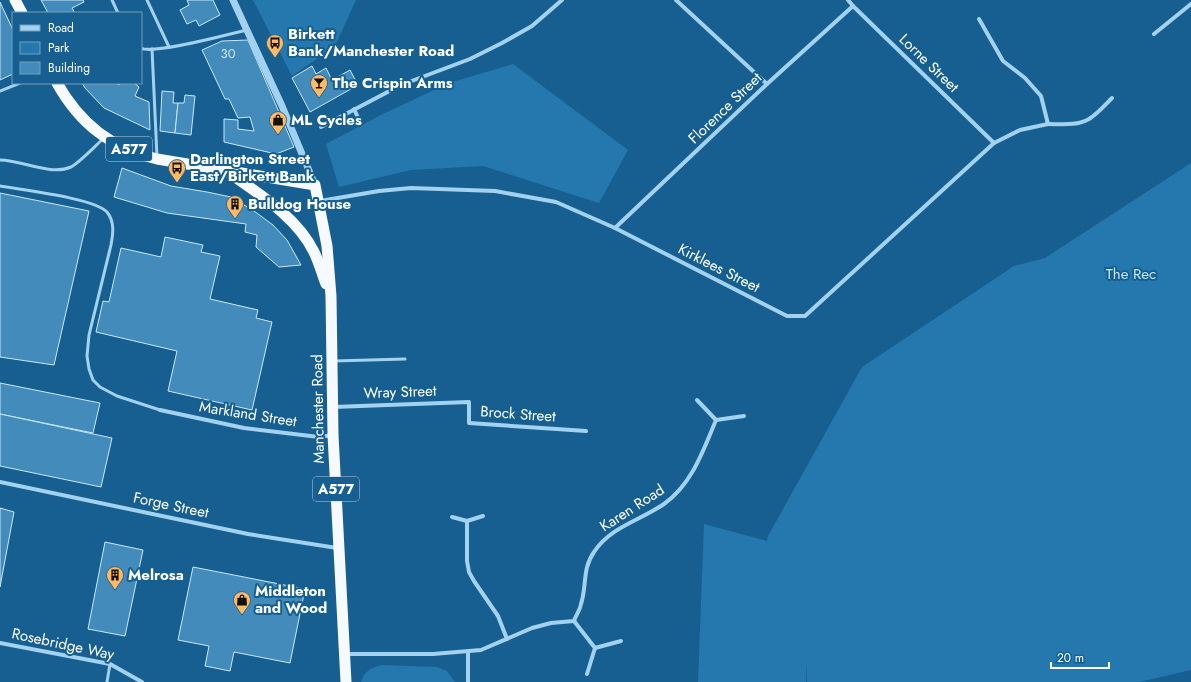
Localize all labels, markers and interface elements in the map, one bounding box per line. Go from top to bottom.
legend [12,12,142,84]
text: Road [48,19,74,37]
place label: Birkett Bank/Manchester Road [288,23,454,62]
street label: Lorne Street [894,29,964,98]
bus stop icon: Birkett Bank/Manchester Road [265,33,285,58]
text: Park [48,39,70,57]
house number: 30 [221,44,236,63]
text: Building [48,59,90,77]
street label: Florence Street [683,67,767,149]
place label: The Crispin Arms [332,72,453,94]
bar icon: The Crispin Arms [309,73,329,98]
place label: ML Cycles [291,109,362,131]
shop icon: ML Cycles [268,110,288,135]
road number: A577 [106,137,152,161]
place label: Darlington Street East/Birkett Bank [190,148,315,187]
bus stop icon: Darlington Street East/Birkett Bank [167,158,187,183]
place label: Bulldog House [248,193,352,215]
building icon: Bulldog House [225,194,245,219]
street label: Kirklees Street [674,238,764,298]
park label: The Rec [1106,263,1156,285]
street label: Manchester Road [306,354,330,464]
street label: Wray Street [363,380,437,404]
street label: Markland Street [198,395,299,433]
street label: Brock Street [480,400,557,428]
road number: A577 [313,477,359,501]
street label: Karen Road [595,479,669,537]
street label: Forge Street [131,486,211,524]
place label: Melrosa [128,564,184,586]
building icon: Melrosa [105,565,125,590]
place label: Middleton and Wood [255,580,327,619]
shop icon: Middleton and Wood [232,590,252,615]
street label: Rosebridge Way [10,622,117,666]
scale bar [1051,644,1109,670]
text: 20 m [1057,649,1084,667]

